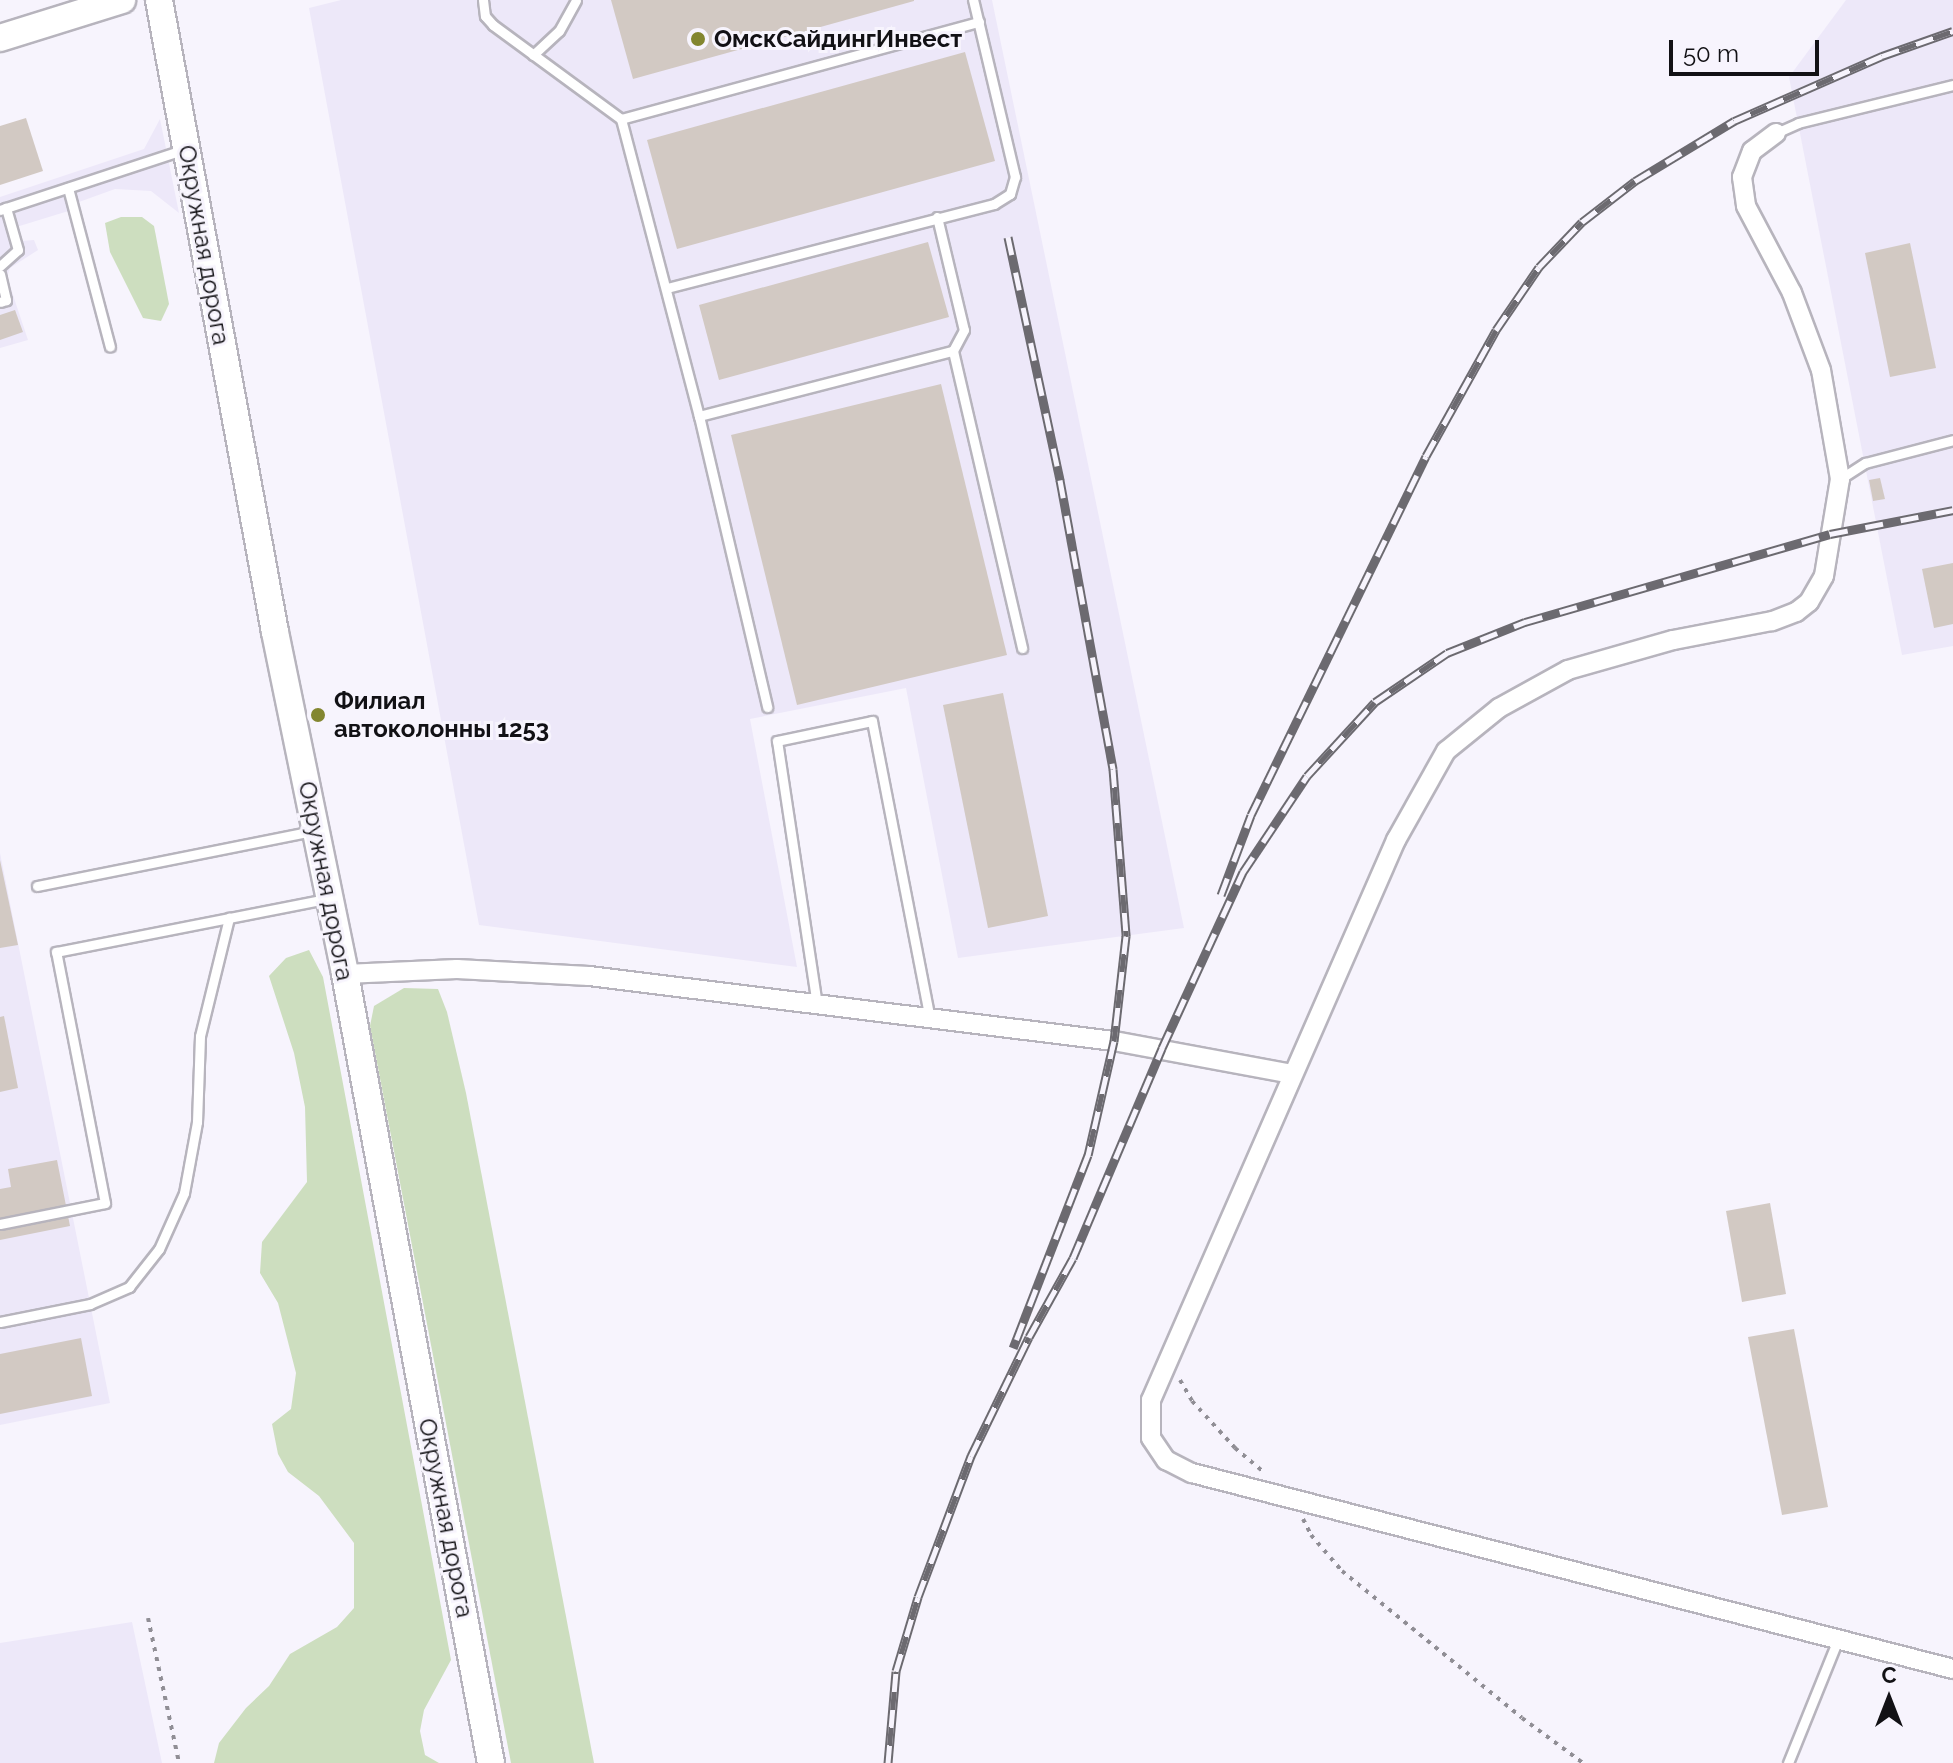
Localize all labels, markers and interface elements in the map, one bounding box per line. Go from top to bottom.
scale bar [1673,24,1823,74]
place label: ОмскСайдингИнвест [714,25,962,53]
marker: ОмскСайдингИнвест [689,30,707,48]
text: 50 m [1683,39,1739,68]
street label: Окружная дорога [172,143,236,347]
place label: Филиал автоколонны 1253 [334,687,549,743]
marker: Филиал автоколонны 1253 [309,706,327,724]
street label: Окружная дорога [293,779,359,983]
street label: Окружная дорога [413,1416,479,1620]
north arrow [1849,1659,1929,1739]
text: С [1881,1662,1897,1688]

